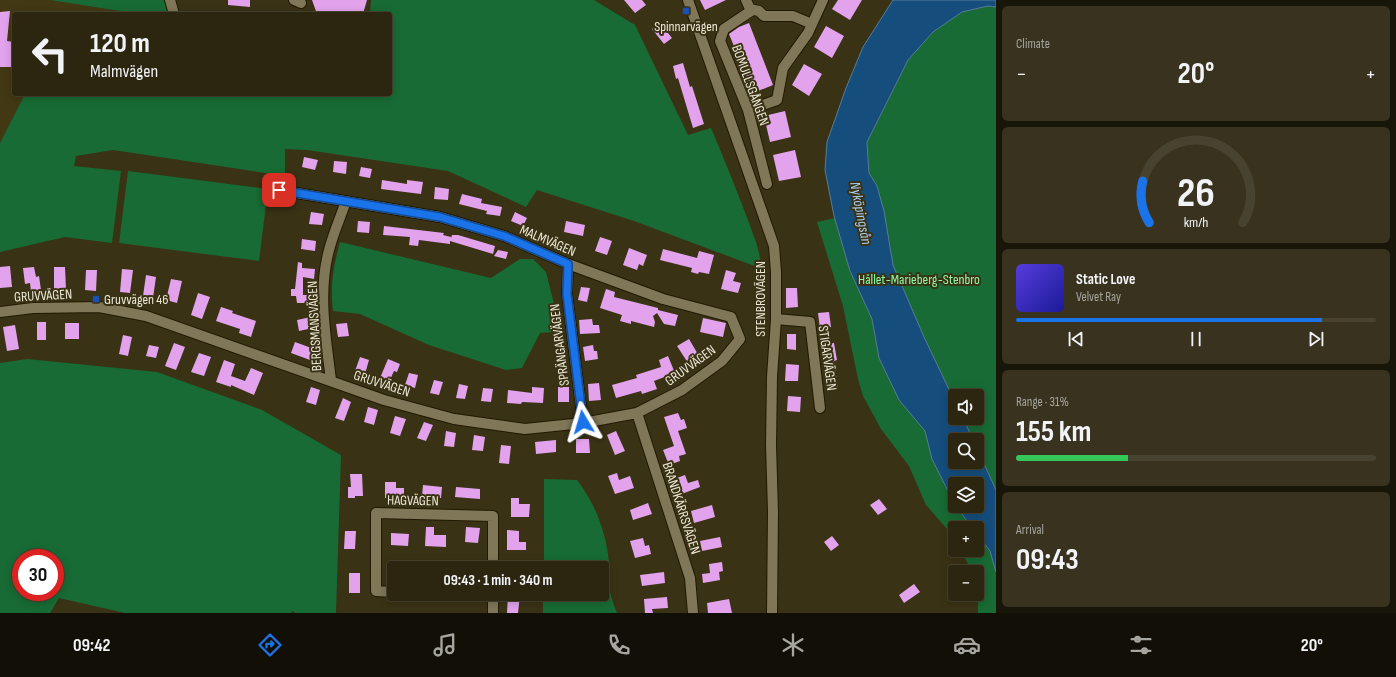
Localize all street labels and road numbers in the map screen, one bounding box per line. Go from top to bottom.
street label: BOMULLSGÅNGEN [728,42,773,128]
street label: MALMVÄGEN [517,221,579,260]
street label: STENBROVÄGEN [752,261,769,337]
street label: BERGSMANSVÄGEN [304,280,325,372]
street label: GRUVVÄGEN [13,285,73,306]
street label: SPRÄNGARVÄGEN [546,303,573,387]
street label: STIGARVÄGEN [815,324,840,392]
street label: GRUVVÄGEN [662,341,719,389]
street label: GRUVVÄGEN [351,366,412,401]
street label: BRANDKÄRRSVÄGEN [659,460,704,556]
street label: HAGVÄGEN [387,492,439,509]

